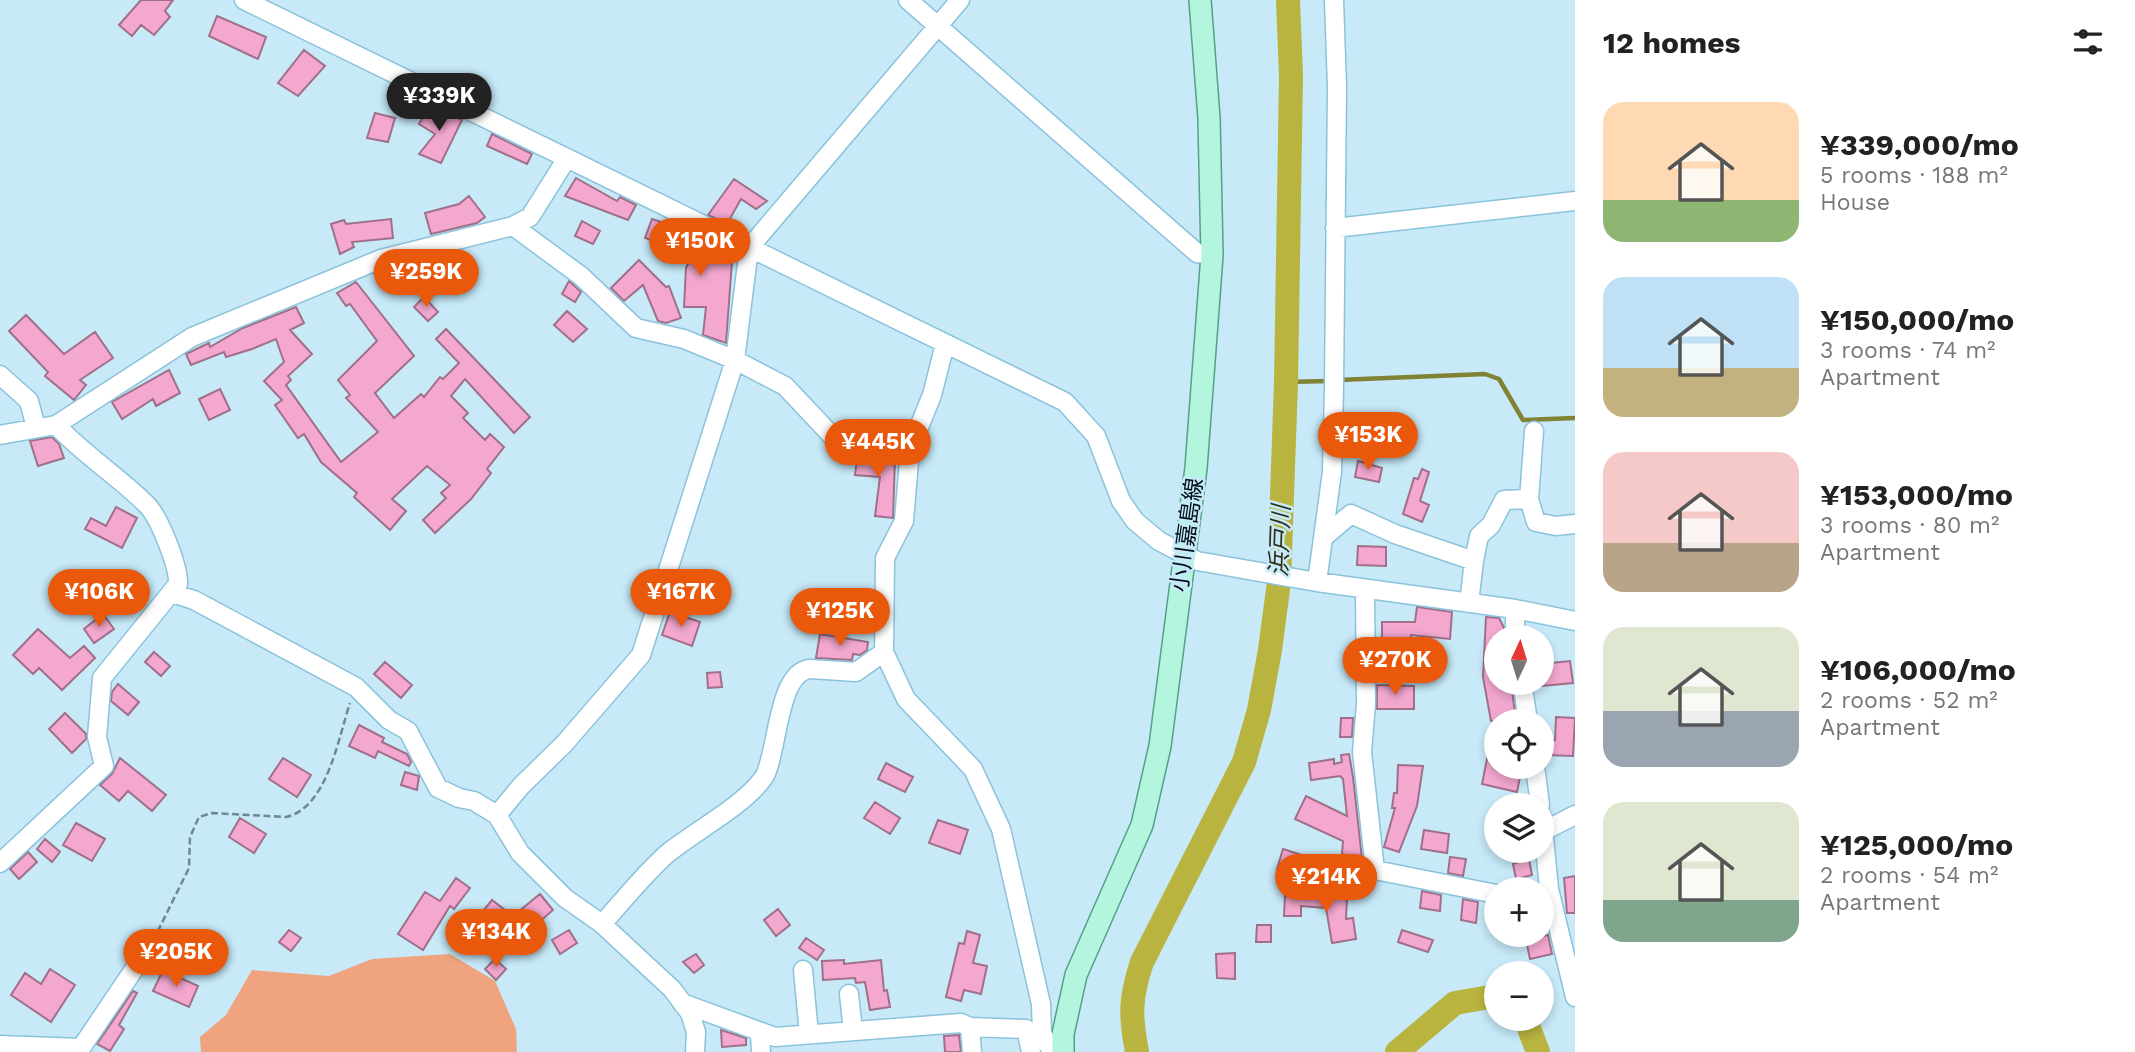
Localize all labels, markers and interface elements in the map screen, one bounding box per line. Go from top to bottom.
icon: filters [2069,23,2107,61]
text: 12 homes [1603,25,1741,60]
pin: ¥339K [390,74,488,133]
text: ¥339K [403,82,475,109]
text: ¥339,000/mo [1820,127,2019,162]
icon: home [1659,130,1743,214]
text: 5 rooms · 188 m² [1820,162,2008,189]
text: House [1820,189,1890,216]
pin: ¥150K [651,218,749,278]
text: ¥150K [665,227,735,254]
pin: ¥259K [377,250,475,309]
text: ¥259K [390,258,462,285]
text: ¥150,000/mo [1820,302,2014,337]
icon: home [1659,305,1743,389]
text: 3 rooms · 74 m² [1820,337,1995,364]
text: Apartment [1820,364,1940,391]
pin: ¥153K [1319,412,1417,472]
pin: ¥445K [829,420,927,479]
text: ¥153K [1334,421,1402,448]
text: ¥445K [841,428,915,455]
street label: 小川嘉島線 [1166,476,1208,594]
text: ¥153,000/mo [1820,477,2013,512]
icon: home [1659,480,1743,564]
water label: 浜戸川 [1265,502,1295,577]
text: 3 rooms · 80 m² [1820,512,1999,539]
text: Apartment [1820,539,1940,566]
pin: ¥106K [50,570,148,629]
pin: ¥167K [632,570,730,629]
text: ¥106K [64,578,134,605]
text: ¥167K [647,578,715,605]
pin: ¥125K [791,588,889,648]
text: ¥125K [806,597,874,624]
north arrow [1484,625,1554,695]
map controls [1484,625,1554,1031]
pin: ¥270K [1346,638,1444,697]
text: ¥270K [1359,646,1431,673]
text: ¥106,000/mo [1820,652,2016,687]
icon: home [1659,655,1743,739]
text: 2 rooms · 52 m² [1820,687,1998,714]
button: locate [1484,709,1554,779]
text: Apartment [1820,714,1940,741]
button: layers [1484,793,1554,863]
text: ¥125,000/mo [1820,827,2013,862]
icon: home [1659,830,1743,914]
pin: ¥214K [1277,855,1375,914]
text: 2 rooms · 54 m² [1820,862,1998,889]
text: ¥214K [1291,863,1361,890]
button: + [1484,877,1554,947]
text: Apartment [1820,889,1940,916]
pin: ¥134K [447,909,545,969]
text: ¥134K [461,918,531,945]
pin: ¥205K [127,930,225,989]
text: ¥205K [139,938,213,965]
button: − [1484,961,1554,1031]

